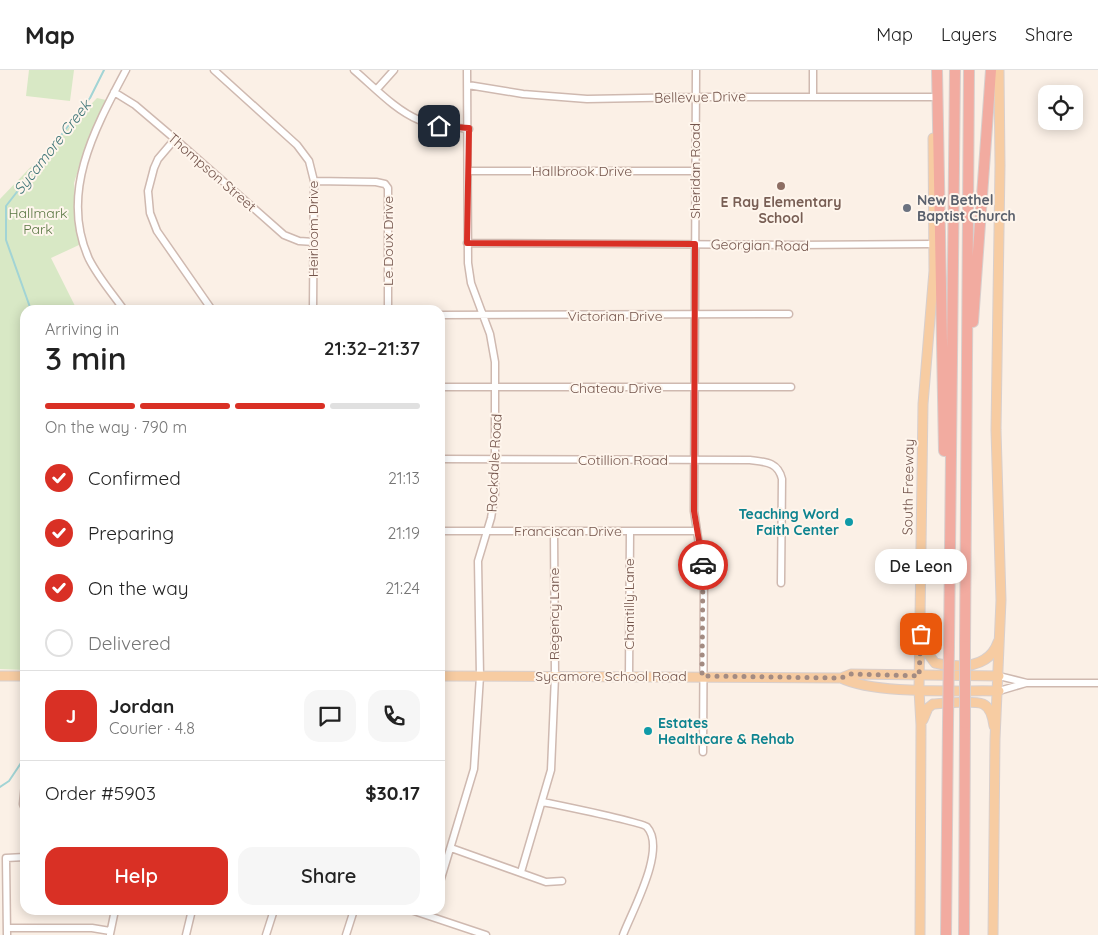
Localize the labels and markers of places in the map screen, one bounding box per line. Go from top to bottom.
pin [418,105,460,147]
marker: E Ray Elementary School [775,180,787,192]
place label: New Bethel Baptist Church [917,191,1016,225]
place label: E Ray Elementary School [721,193,841,227]
marker: New Bethel Baptist Church [901,202,913,214]
place label: Teaching Word Faith Center [739,505,839,539]
marker: Teaching Word Faith Center [843,516,855,528]
callout: De Leon [875,549,967,584]
pin [900,613,942,655]
place label: Estates Healthcare & Rehab [658,714,795,748]
marker: Estates Healthcare & Rehab [642,725,654,737]

